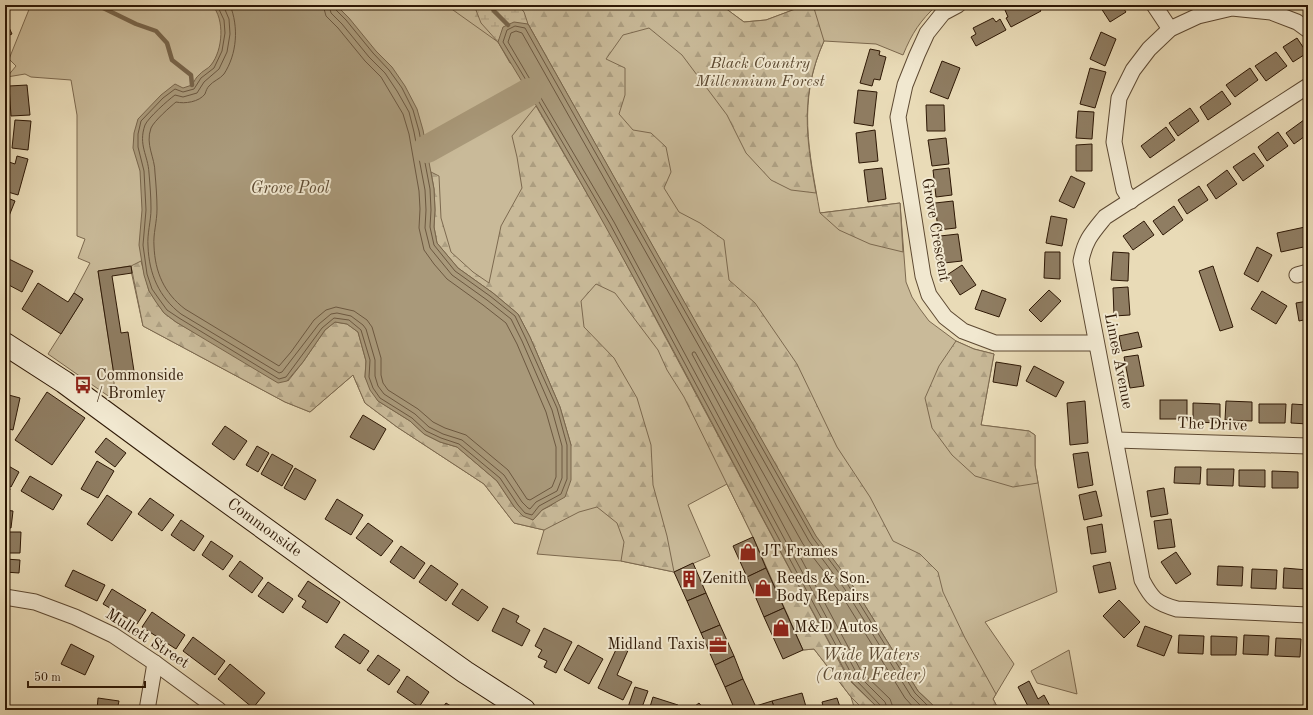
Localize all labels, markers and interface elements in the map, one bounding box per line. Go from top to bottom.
park label: Black Country Millennium Forest [694,56,825,90]
street label: Grove Crescent [918,177,952,284]
water label: Grove Pool [251,180,330,197]
street label: Limes Avenue [1101,312,1135,410]
place label: Commonside / Bromley [96,368,184,402]
bus stop icon: Commonside / Bromley [73,375,93,395]
street label: The Drive [1177,416,1247,434]
street label: Commonside [224,496,304,560]
shop icon: JT Frames [738,542,758,562]
place label: JT Frames [761,544,838,560]
building icon: Zenith [679,569,699,589]
place label: Zenith [702,571,747,587]
place label: Reeds & Son. Body Repairs [776,571,870,605]
shop icon: Reeds & Son. Body Repairs [753,578,773,598]
street label: Mullett Street [102,606,192,672]
shop icon: M&D Autos [771,618,791,638]
place label: M&D Autos [794,620,878,636]
office icon: Midland Taxis [708,635,728,655]
place label: Midland Taxis [607,637,705,653]
water label: Wide Waters (Canal Feeder) [816,647,926,684]
scale bar [28,663,145,689]
text: 50 m [34,671,61,684]

